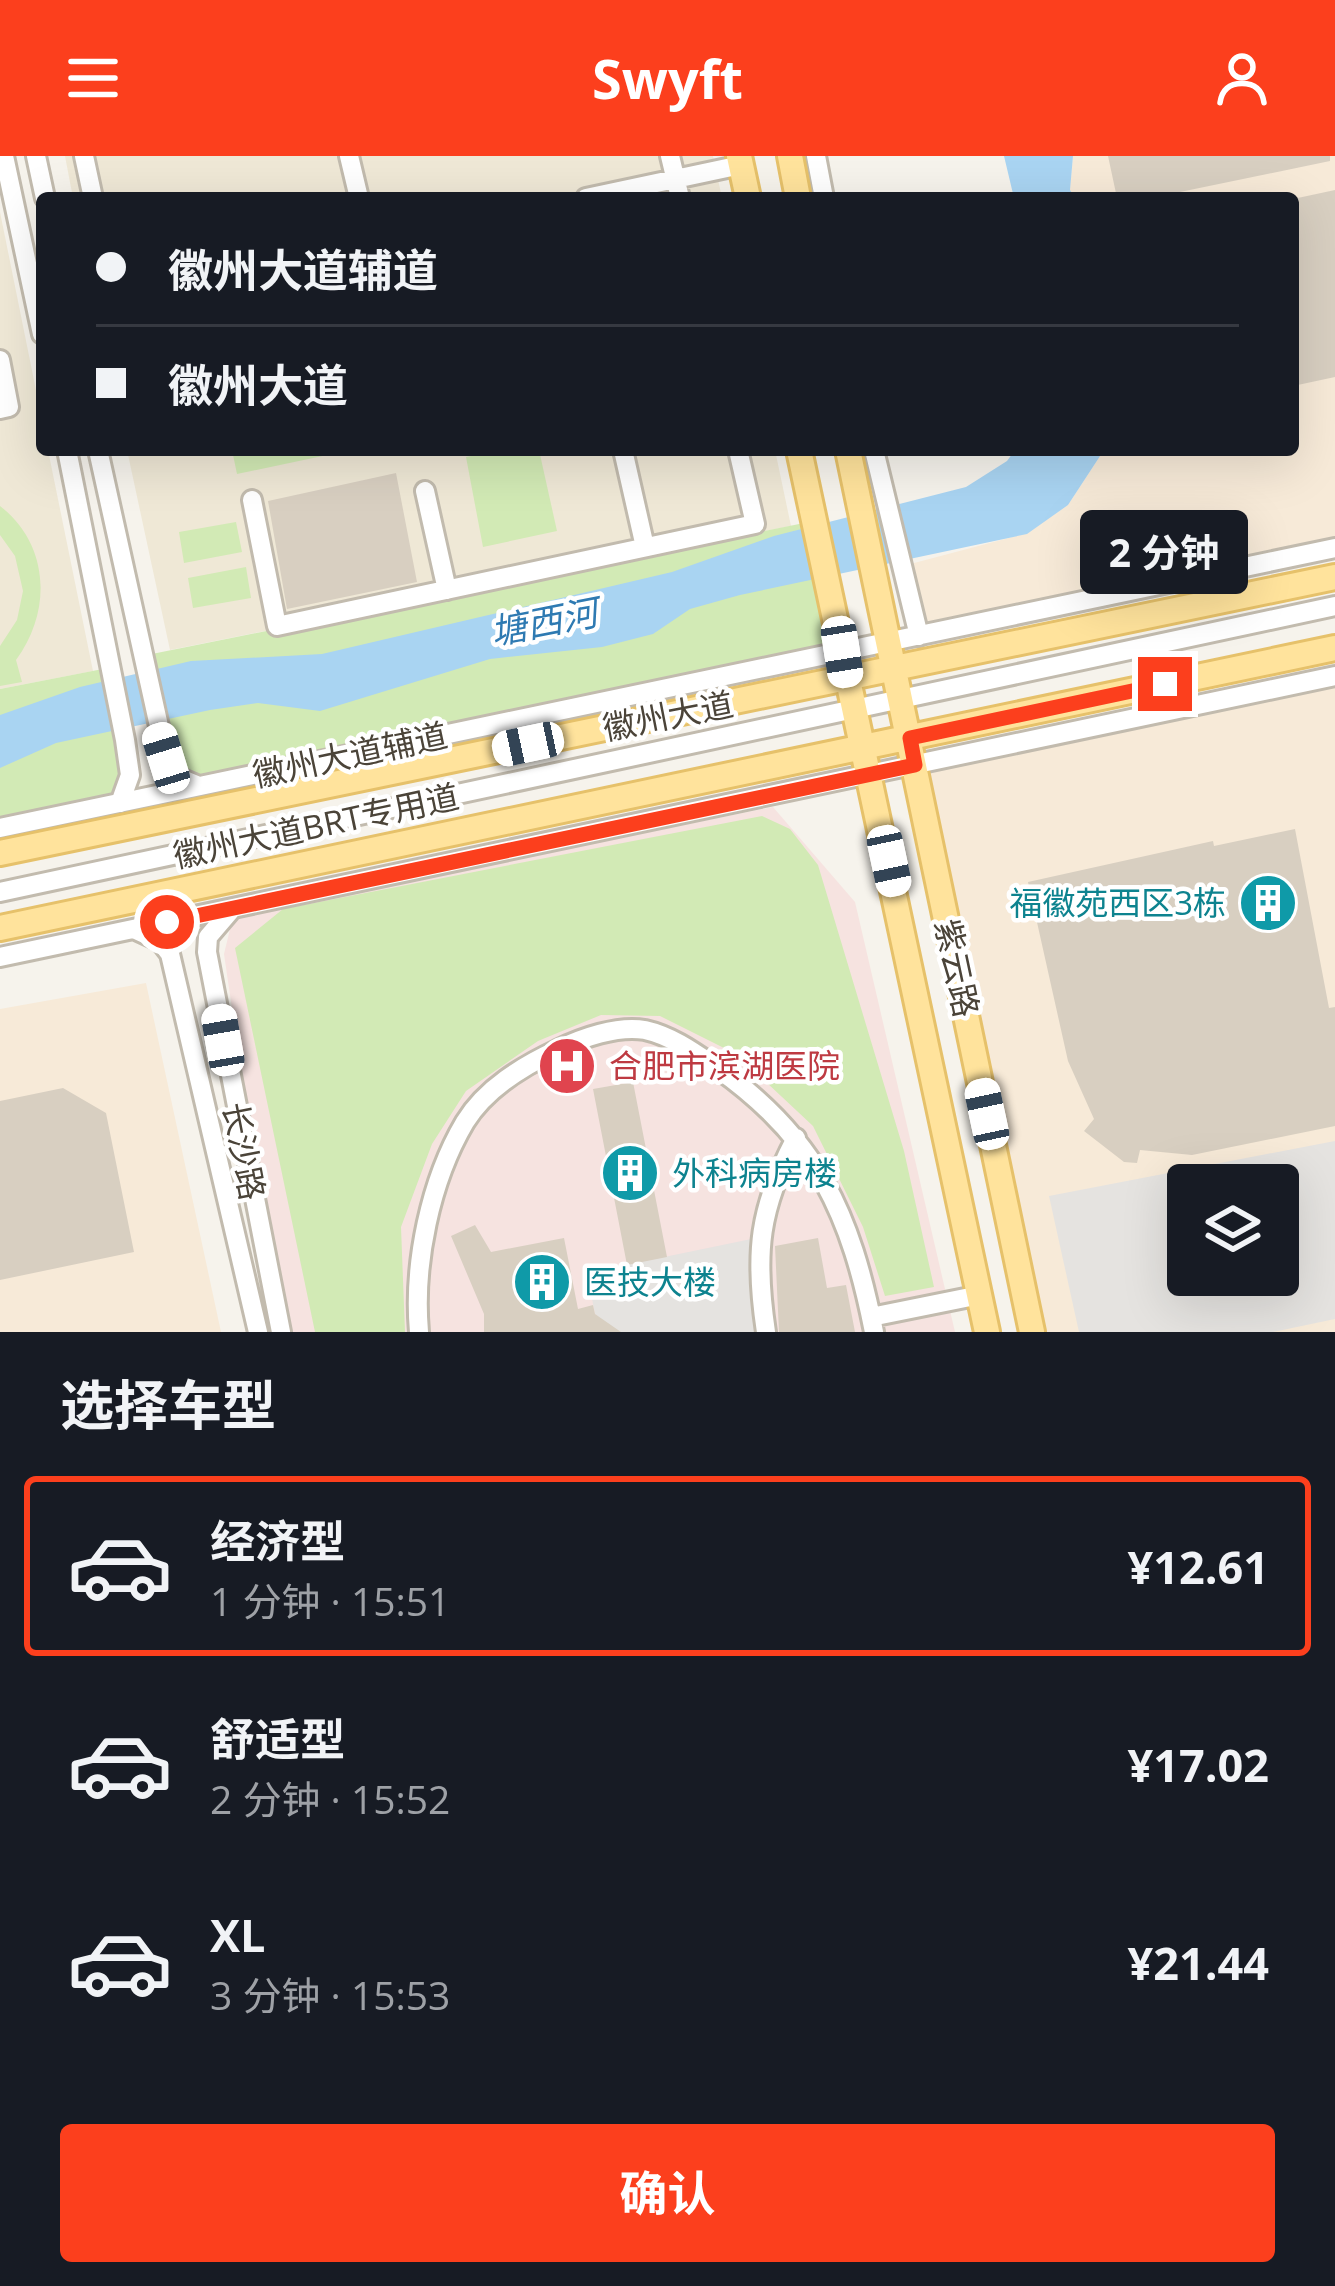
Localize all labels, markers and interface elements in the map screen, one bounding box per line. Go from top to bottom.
text: Swyft [592,41,743,115]
icon: menu [60,45,126,111]
icon: person [1209,45,1275,111]
text: 徽州大道辅道 [168,239,438,300]
text: 徽州大道 [168,354,348,415]
callout: 2 分钟 [1081,510,1249,594]
text: 2 分钟 [1109,525,1219,578]
water label: 塘西河 [486,586,607,656]
car [819,614,865,690]
route end [1138,657,1192,711]
street label: 徽州大道 [599,681,737,750]
street label: 徽州大道辅道 [248,712,451,797]
car [138,718,194,798]
car [489,719,567,769]
street label: 徽州大道BRT专用道 [169,773,463,878]
car [864,822,914,900]
building icon: 福徽苑西区3栋 [1237,872,1299,934]
place label: 福徽苑西区3栋 [1009,880,1226,925]
route start [140,895,194,949]
street label: 紫云路 [925,915,990,1021]
car [199,1001,247,1079]
hospital icon: 合肥市滨湖医院 [536,1035,598,1097]
place label: 合肥市滨湖医院 [609,1043,840,1088]
car [962,1075,1012,1153]
street label: 长沙路 [213,1098,276,1204]
building icon: 外科病房楼 [599,1142,661,1204]
place label: 外科病房楼 [672,1150,837,1195]
map controls [1167,1164,1299,1296]
button: layers [1167,1164,1299,1296]
building icon: 医技大楼 [511,1251,573,1313]
place label: 医技大楼 [584,1259,716,1304]
text: 选择车型 [60,1367,276,1441]
text: 经济型 [210,1510,345,1571]
icon: car [66,1512,174,1620]
text: ¥12.61 [1128,1536,1269,1597]
text: 1 分钟 · 15:51 [210,1574,450,1627]
text: 舒适型 [210,1708,345,1769]
icon: car [66,1710,174,1818]
text: ¥17.02 [1128,1734,1269,1795]
text: 2 分钟 · 15:52 [210,1772,450,1825]
text: XL [210,1904,265,1965]
icon: car [66,1908,174,2016]
text: ¥21.44 [1128,1932,1269,1993]
text: 3 分钟 · 15:53 [210,1968,450,2021]
button: 确认 [60,2124,1275,2262]

